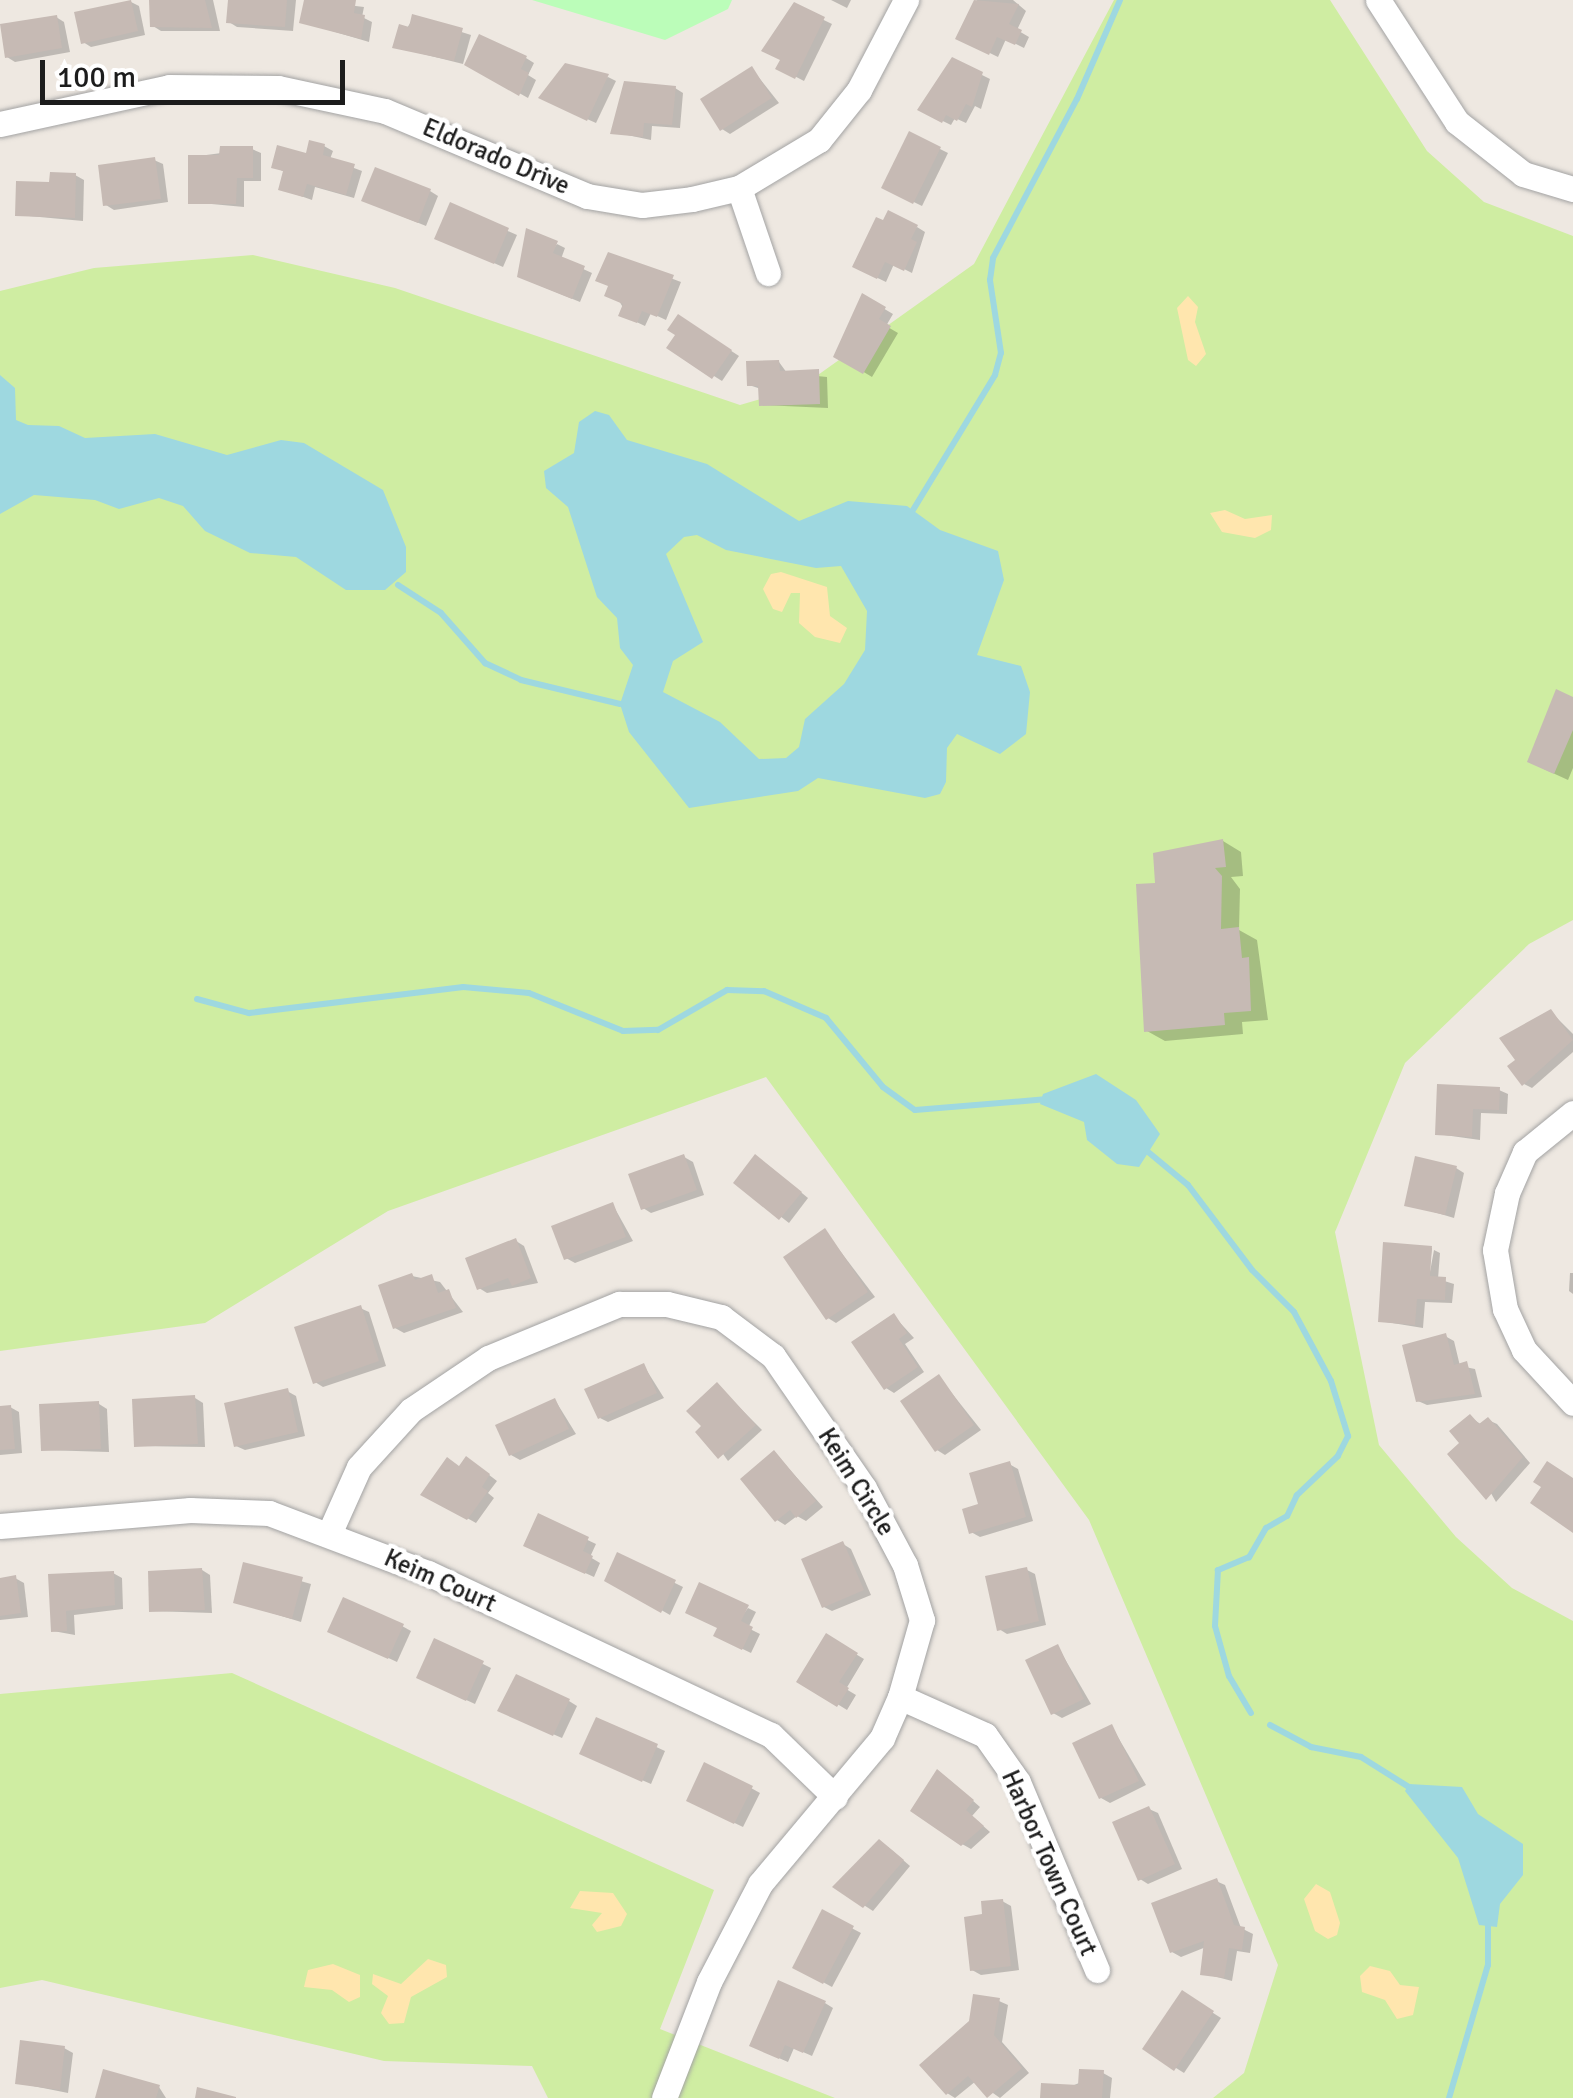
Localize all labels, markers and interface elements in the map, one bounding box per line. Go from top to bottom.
scale bar [45,40,350,102]
text: 100 m [57,59,136,96]
street label: Eldorado Drive [418,113,574,201]
street label: Keim Circle [811,1423,901,1541]
street label: Keim Court [379,1543,501,1619]
street label: Harbor Town Court [995,1766,1103,1960]

